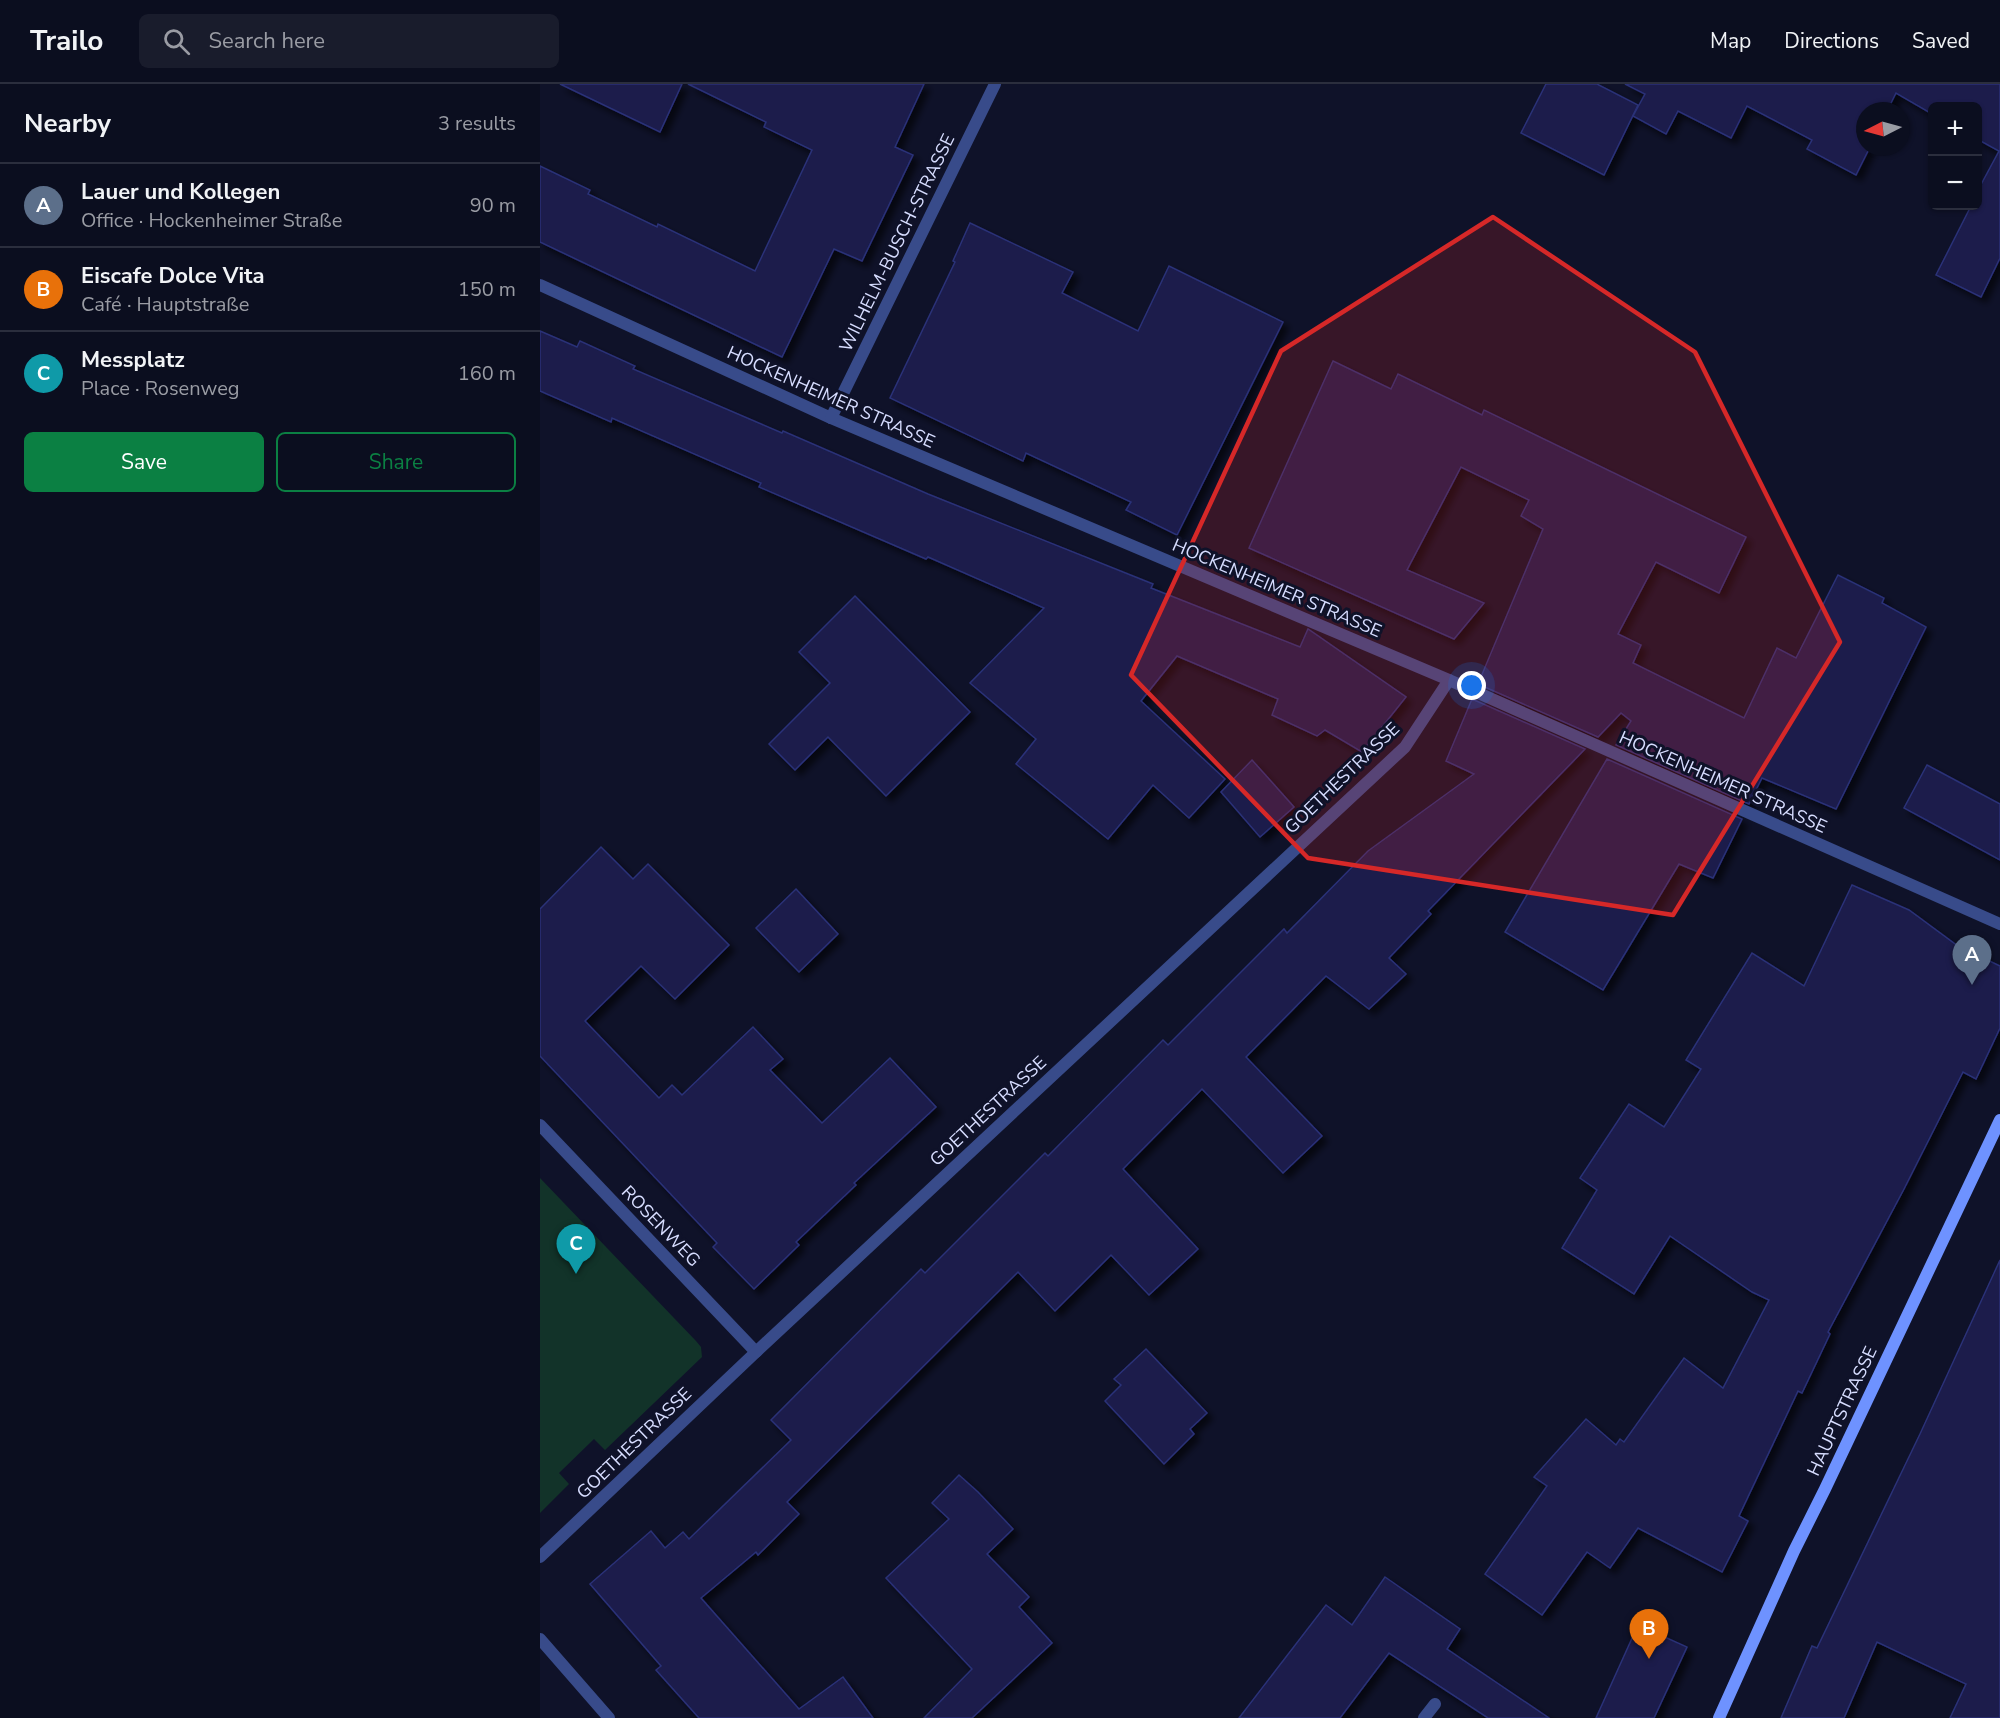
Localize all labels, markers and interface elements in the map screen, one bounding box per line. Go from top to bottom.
search box [139,14,559,68]
text: Trailo [30,22,103,60]
icon: search [160,25,193,58]
text: Search here [208,26,325,56]
text: Map [1710,27,1751,55]
text: Directions [1784,27,1879,55]
text: Saved [1912,27,1970,55]
north arrow [1856,102,1910,156]
map controls [1928,102,1982,210]
button: + [1928,102,1982,156]
text: Nearby [24,106,111,141]
text: 3 results [438,110,516,137]
street label: WILHELM-BUSCH-STRASSE [834,130,960,356]
button: − [1928,156,1982,210]
text: Lauer und Kollegen [81,177,280,207]
text: A [36,192,51,219]
text: 90 m [470,192,516,219]
text: Office · Hockenheimer Straße [81,207,342,234]
text: Eiscafe Dolce Vita [81,261,265,291]
text: B [37,276,50,303]
text: 150 m [458,276,516,303]
text: Café · Hauptstraße [81,291,249,318]
street label: HOCKENHEIMER STRASSE [723,340,939,454]
text: Messplatz [81,345,185,375]
text: C [37,360,50,387]
text: 160 m [458,360,516,387]
text: Place · Rosenweg [81,375,240,402]
button: Save [24,432,264,492]
button: Share [276,432,516,492]
street label: HOCKENHEIMER STRASSE [1169,533,1385,643]
your location [1457,671,1486,700]
street label: GOETHESTRASSE [1279,717,1405,839]
street label: HOCKENHEIMER STRASSE [1615,725,1831,839]
pin: A [1952,936,1992,985]
street label: GOETHESTRASSE [925,1051,1051,1171]
street label: ROSENWEG [616,1180,706,1272]
pin: C [556,1224,596,1274]
street label: HAUPTSTRASSE [1801,1342,1883,1480]
street label: GOETHESTRASSE [571,1382,697,1504]
pin: B [1630,1610,1668,1659]

